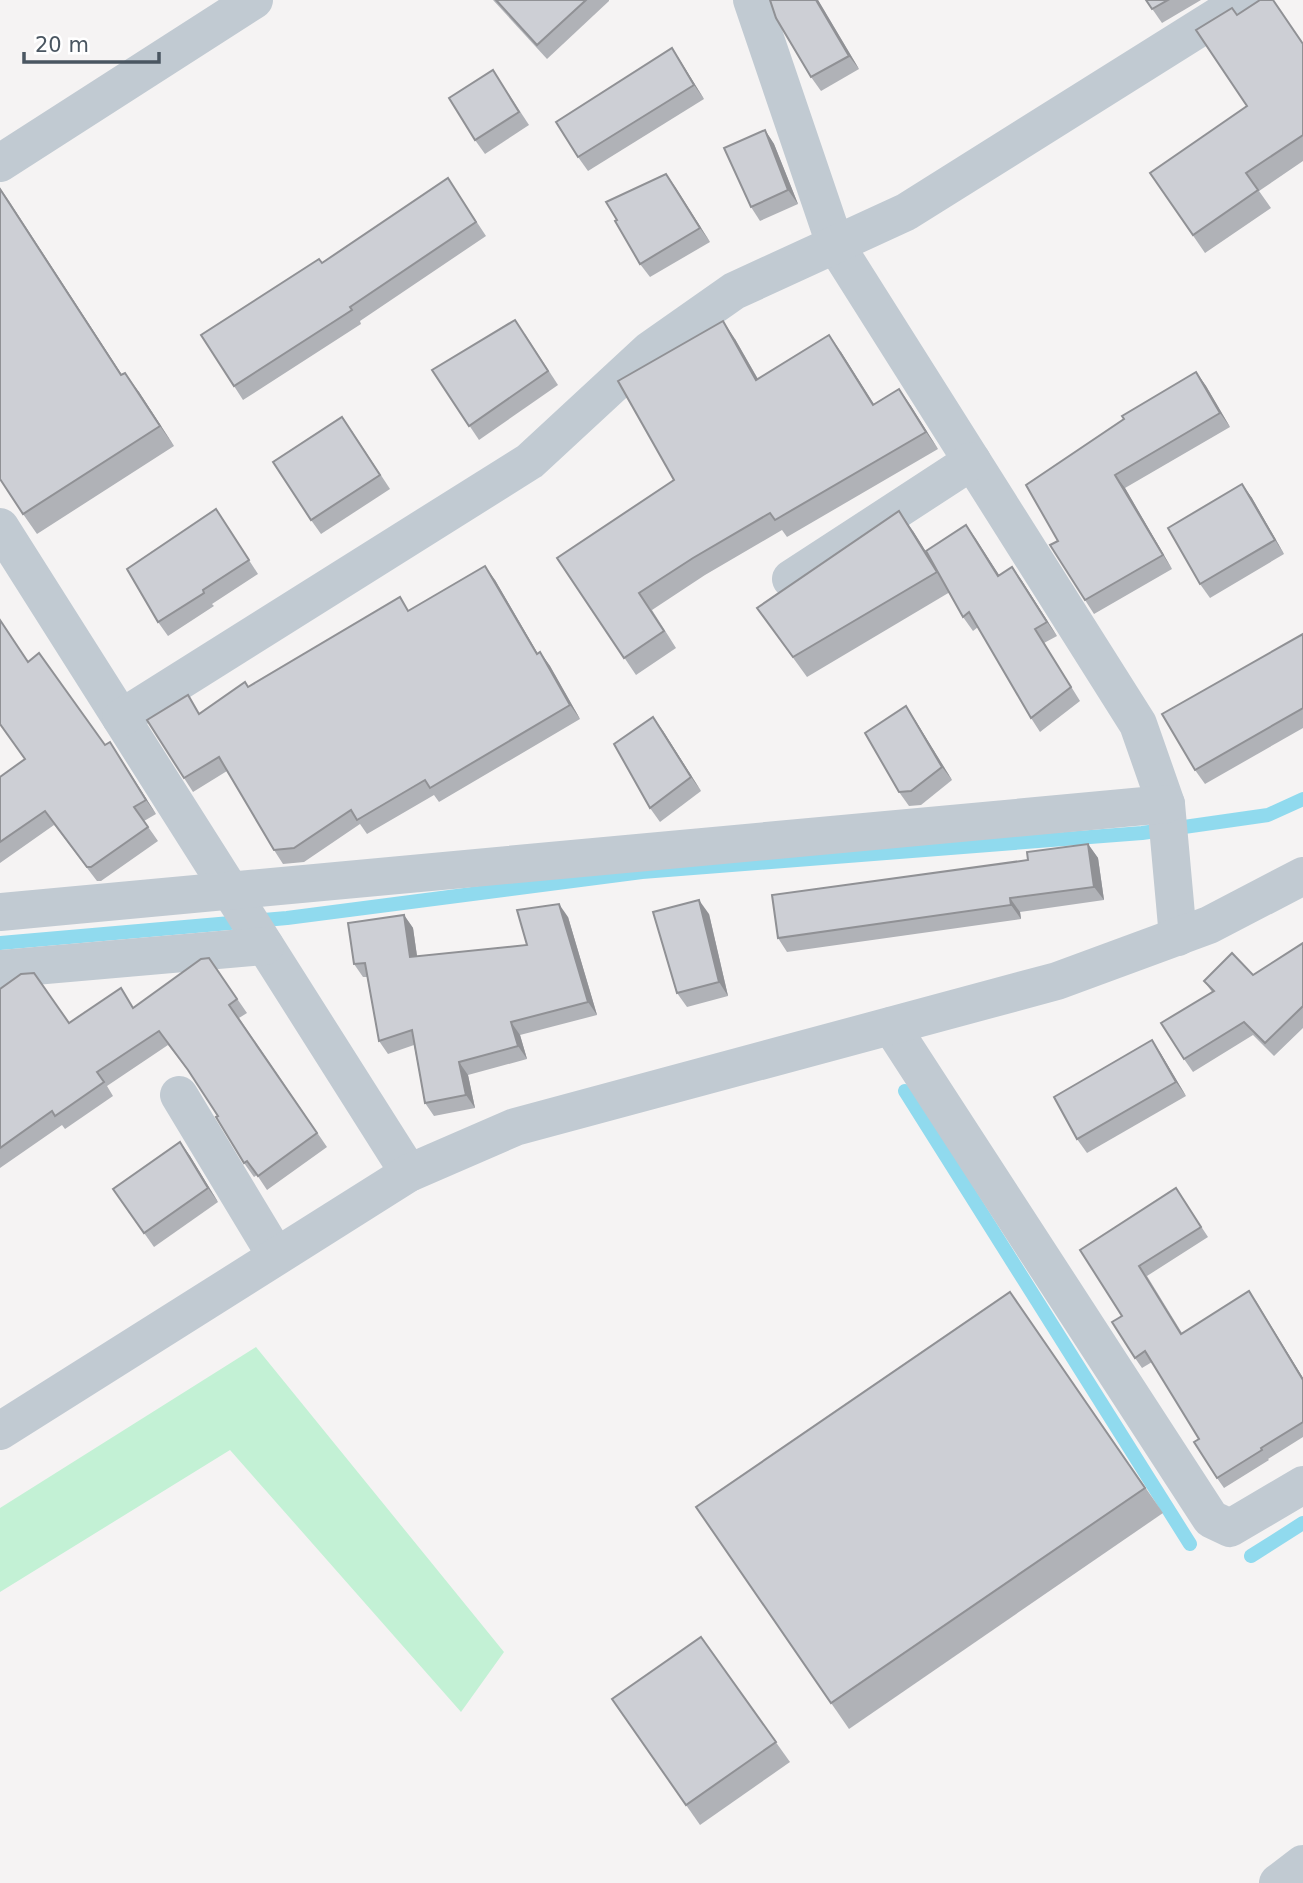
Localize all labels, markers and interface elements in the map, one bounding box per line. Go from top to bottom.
scale bar [24,21,159,65]
text: 20 m [35,33,89,57]

